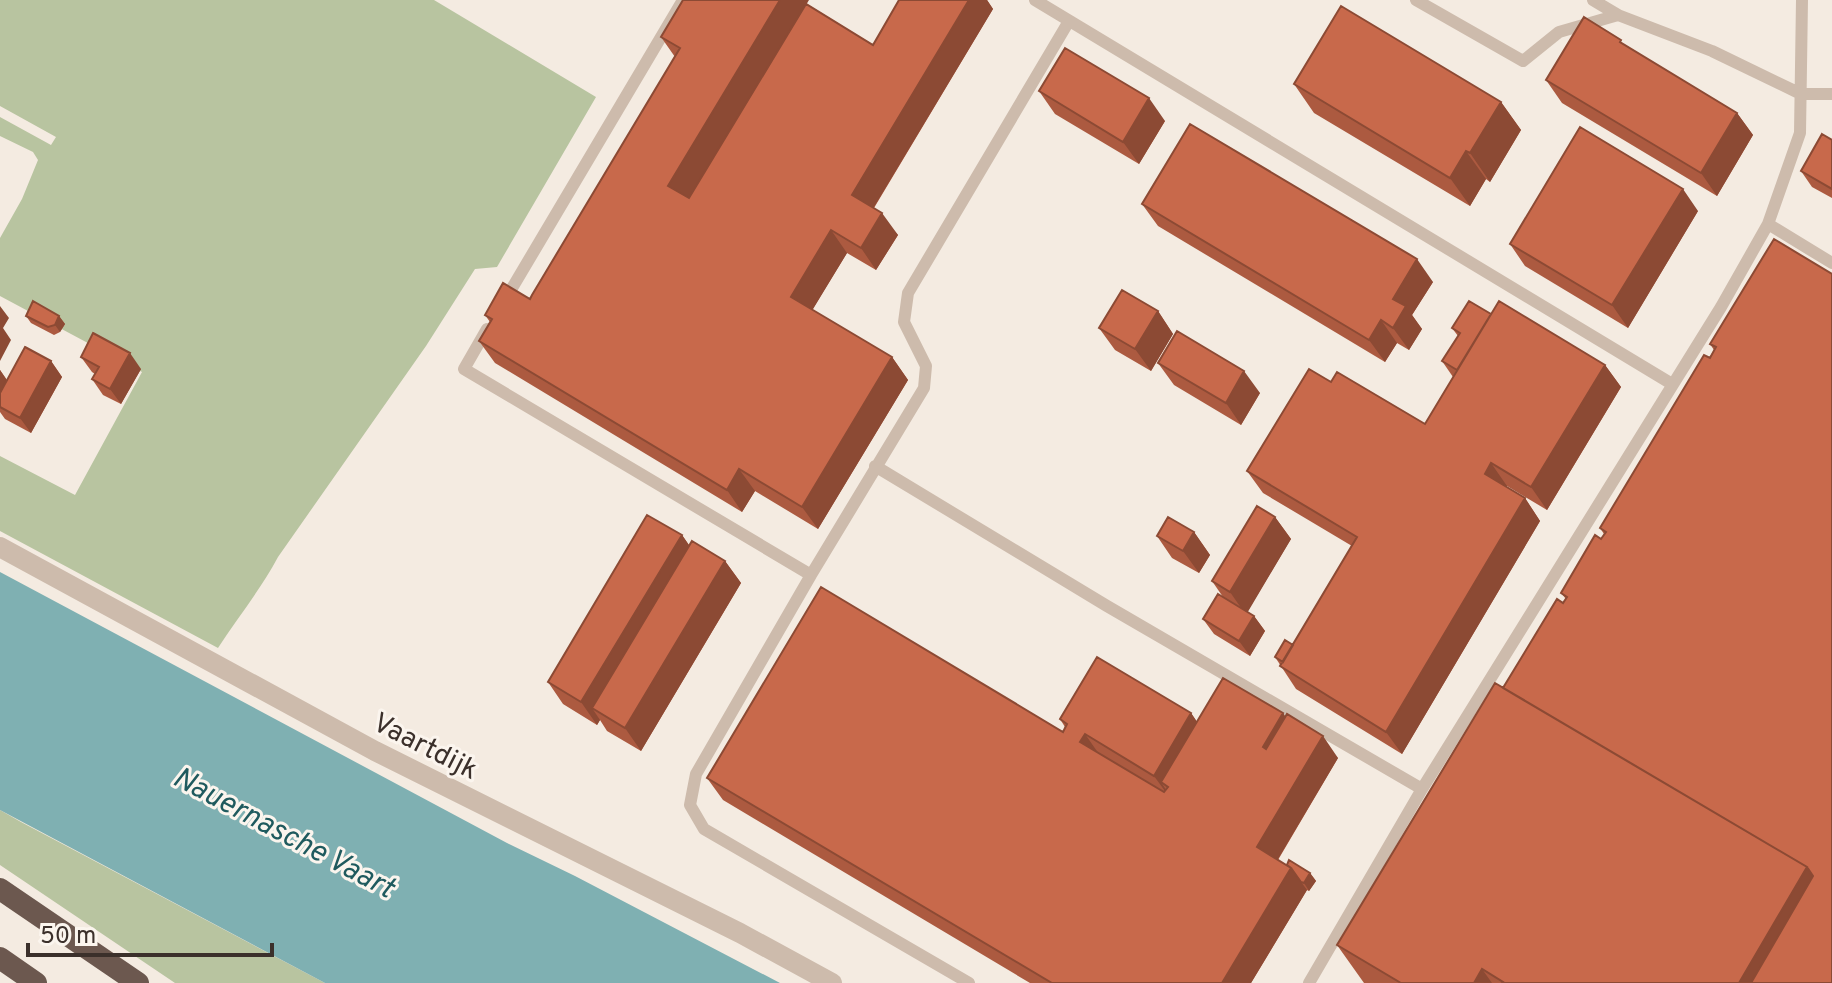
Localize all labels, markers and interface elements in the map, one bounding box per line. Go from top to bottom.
street label: Vaartdijk [366,706,483,789]
water label: Nauernasche Vaart [166,760,401,909]
scale bar [28,907,272,957]
text: 50 m [40,922,96,952]

